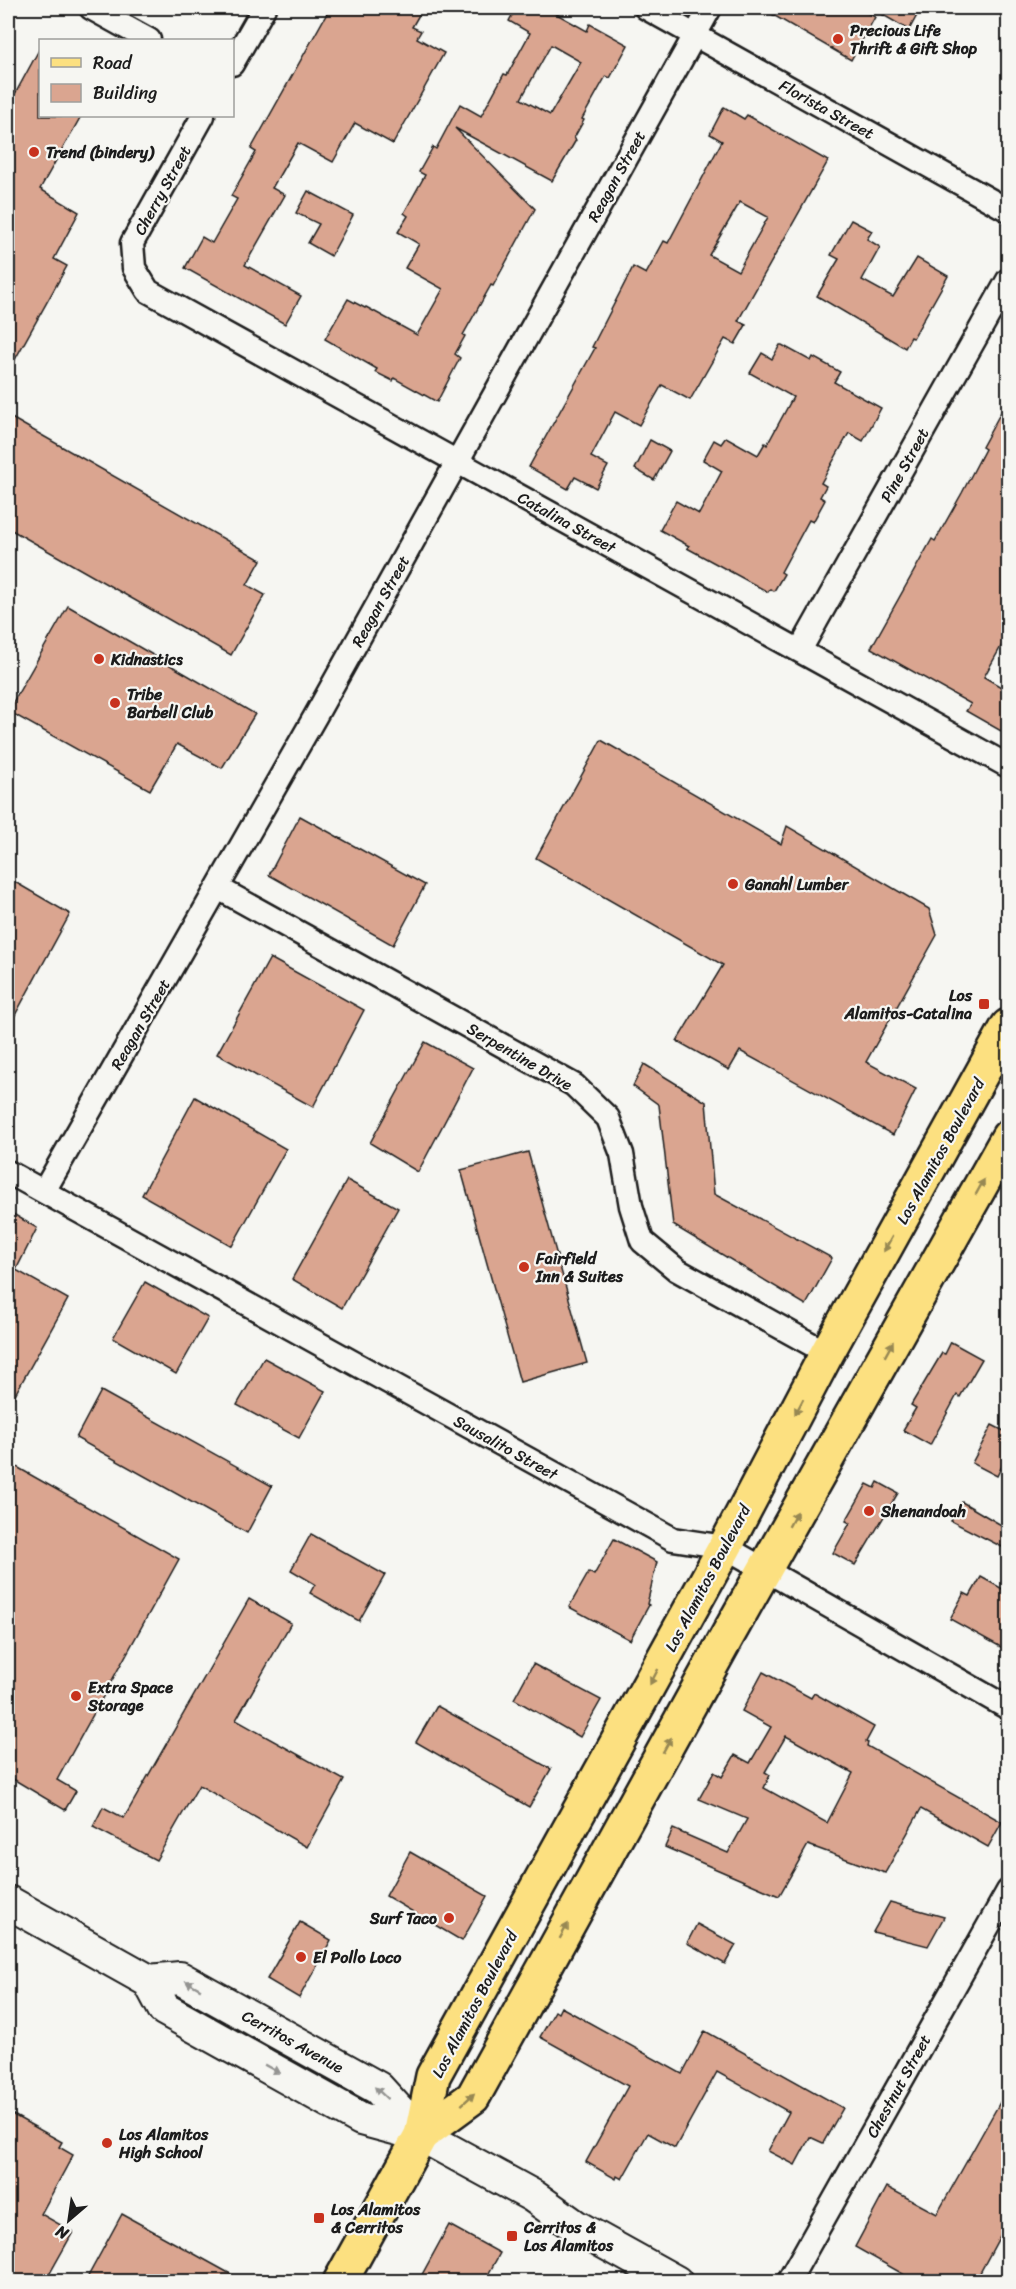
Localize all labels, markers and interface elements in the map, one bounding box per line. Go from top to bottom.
place label: Precious Life Thrift & Gift Shop [850,16,978,63]
marker: Precious Life Thrift & Gift Shop [831,32,845,46]
legend [39,39,234,117]
text: Road [93,47,133,79]
street label: Florista Street [774,71,880,148]
text: Building [93,77,157,109]
street label: Reagan Street [579,125,654,228]
place label: Trend (bindery) [46,138,155,167]
street label: Cherry Street [126,140,199,241]
marker: Trend (bindery) [27,145,41,159]
street label: Pine Street [872,422,937,508]
street label: Catalina Street [512,483,622,562]
street label: Reagan Street [343,550,418,653]
place label: Kidnastics [110,645,183,674]
marker: Kidnastics [92,652,106,666]
place label: Tribe Barbell Club [127,680,214,727]
marker: Tribe Barbell Club [108,696,122,710]
place label: Ganahl Lumber [744,870,850,899]
marker: Ganahl Lumber [726,877,740,891]
street label: Reagan Street [103,973,178,1075]
place label: Los Alamitos-Catalina [843,981,973,1028]
marker: Los Alamitos-Catalina [977,997,991,1011]
street label: Serpentine Drive [461,1014,578,1099]
street label: Los Alamitos Boulevard [888,1071,994,1230]
one-way arrow [975,1179,986,1195]
one-way arrow [883,1236,893,1253]
place label: Fairfield Inn & Suites [535,1244,624,1291]
marker: Fairfield Inn & Suites [517,1260,531,1274]
one-way arrow [884,1340,894,1357]
one-way arrow [794,1399,804,1416]
street label: Sausalito Street [448,1407,564,1488]
place label: Shenandoah [880,1497,966,1526]
street label: Los Alamitos Boulevard [656,1498,759,1657]
marker: Shenandoah [862,1504,876,1518]
one-way arrow [788,1510,798,1527]
one-way arrow [649,1669,659,1686]
place label: Extra Space Storage [87,1673,173,1720]
marker: Extra Space Storage [69,1689,83,1703]
one-way arrow [662,1736,672,1753]
place label: Surf Taco [369,1904,437,1933]
marker: Surf Taco [442,1911,456,1925]
one-way arrow [559,1923,570,1939]
street label: Los Alamitos Boulevard [423,1924,526,2083]
place label: El Pollo Loco [313,1943,402,1972]
marker: El Pollo Loco [294,1950,308,1964]
one-way arrow [185,1981,202,1991]
street label: Cerritos Avenue [236,2001,349,2082]
street label: Chestnut Street [858,2029,939,2143]
one-way arrow [264,2064,281,2074]
one-way arrow [374,2087,389,2100]
one-way arrow [460,2092,475,2106]
place label: Los Alamitos High School [118,2120,209,2167]
marker: Los Alamitos High School [100,2136,114,2150]
north arrow [39,2190,99,2250]
place label: Los Alamitos & Cerritos [331,2195,421,2242]
marker: Los Alamitos & Cerritos [312,2211,326,2225]
place label: Cerritos & Los Alamitos [523,2213,614,2260]
text: N [49,2217,75,2249]
marker: Cerritos & Los Alamitos [505,2229,519,2243]

